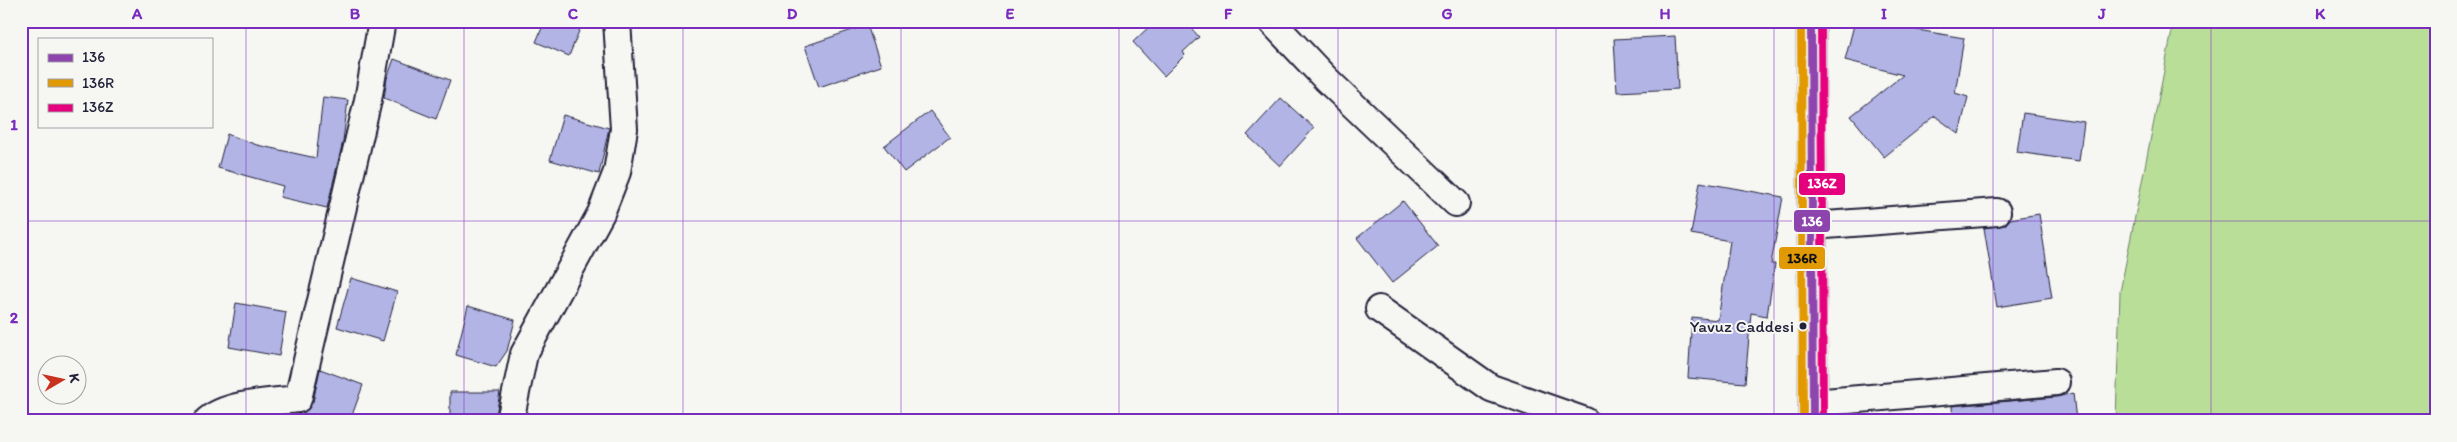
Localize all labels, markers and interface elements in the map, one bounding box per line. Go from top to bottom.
text: A [131,4,143,23]
text: B [350,4,361,23]
text: C [568,4,579,23]
text: D [787,4,798,23]
text: E [1006,4,1015,23]
text: F [1224,4,1233,23]
text: G [1441,4,1453,23]
text: H [1659,4,1671,23]
text: I [1881,4,1887,23]
text: J [2097,4,2106,23]
text: K [2315,4,2326,23]
legend [38,38,212,128]
text: 136 [82,48,105,66]
text: 136R [82,74,114,92]
text: 136Z [82,98,114,116]
text: 1 [10,115,18,134]
line badge: 136Z [1798,172,1846,196]
text: 136Z [1807,175,1838,192]
line badge: 136 [1793,209,1831,233]
text: 136 [1801,213,1823,230]
line badge: 136R [1778,246,1826,270]
text: 136R [1787,250,1818,267]
text: 2 [10,308,19,327]
place label: Yavuz Caddesi [1690,316,1794,336]
marker: Yavuz Caddesi [1798,321,1808,331]
north arrow [38,354,88,404]
text: K [65,372,84,385]

